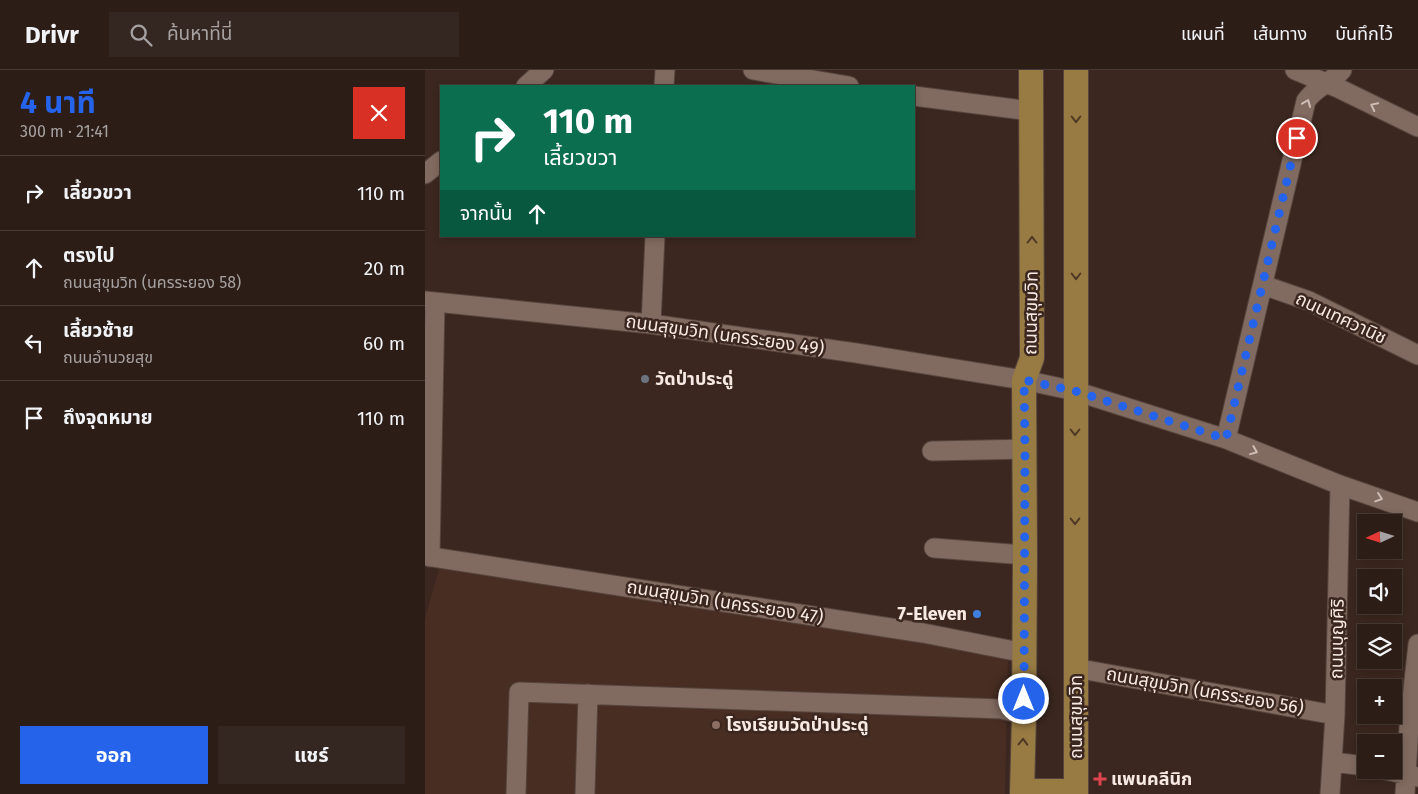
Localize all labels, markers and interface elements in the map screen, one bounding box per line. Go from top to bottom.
search box [109,12,459,57]
text: Drivr [25,21,79,49]
icon: search [127,21,155,49]
text: ค้นหาที่นี่ [167,22,232,45]
text: แผนที่ [1181,23,1225,45]
text: เส้นทาง [1253,23,1307,45]
text: บันทึกไว้ [1335,23,1393,45]
text: 4 นาที [20,85,96,121]
button: close [353,87,405,139]
one-way arrow [1301,99,1311,108]
text: 110 m [543,100,633,142]
one-way arrow [1370,101,1379,112]
icon: right [460,105,525,170]
one-way arrow [1071,115,1081,123]
pin [1276,117,1318,159]
text: 300 m · 21:41 [20,122,109,141]
icon: arrive [1283,124,1311,152]
text: เลี้ยวขวา [543,144,618,171]
icon: right [20,179,48,207]
text: เลี้ยวขวา [63,181,132,204]
text: 110 m [357,182,405,205]
icon: ahead [523,200,551,228]
text: จากนั้น [460,202,513,225]
one-way arrow [1027,236,1037,244]
text: ตรงไป [63,244,115,267]
icon: ahead [20,254,48,282]
text: 20 m [364,257,405,280]
street label: ถนนสุขุมวิท [1019,271,1043,355]
one-way arrow [1071,272,1081,280]
text: ถนนสุขุมวิท (นครระยอง 58) [63,273,241,292]
street label: ถนนเทศวานิช [1292,287,1390,349]
street label: ถนนสุขุมวิท (นครระยอง 49) [624,310,826,360]
text: เลี้ยวซ้าย [63,319,134,342]
icon: left [20,329,48,357]
text: 60 m [363,332,405,355]
text: ถนนอำนวยสุข [63,348,153,367]
place label: วัดป่าประดู่ [655,368,734,390]
marker: วัดป่าประดู่ [639,373,651,385]
icon: arrive [20,404,48,432]
text: ถึงจุดหมาย [63,406,153,429]
text: 110 m [357,407,405,430]
one-way arrow [1070,428,1080,436]
one-way arrow [1249,444,1258,455]
one-way arrow [1374,493,1383,503]
north arrow [1357,514,1403,559]
map controls [1357,514,1402,779]
one-way arrow [1070,518,1080,526]
button: sound [1357,569,1402,614]
street label: ถนนสุขุมวิท (นครระยอง 47) [625,576,825,628]
street label: ถนนบุญศิริ [1325,598,1349,679]
place label: 7-Eleven [897,603,967,625]
marker: 7-Eleven [971,608,983,620]
button: layers [1357,624,1402,669]
street label: ถนนสุขุมวิท (นครระยอง 56) [1105,663,1306,719]
position arrow [997,672,1049,724]
street label: ถนนสุขุมวิท [1065,675,1087,759]
button: + [1357,679,1402,724]
place label: โรงเรียนวัดป่าประดู่ [726,714,869,736]
marker: โรงเรียนวัดป่าประดู่ [710,719,722,731]
button: ออก [20,726,208,784]
button: แชร์ [218,726,405,784]
button: − [1357,734,1402,779]
one-way arrow [1018,738,1029,746]
place label: แพนคลีนิก [1111,768,1192,790]
marker: แพนคลีนิก [1093,772,1107,786]

